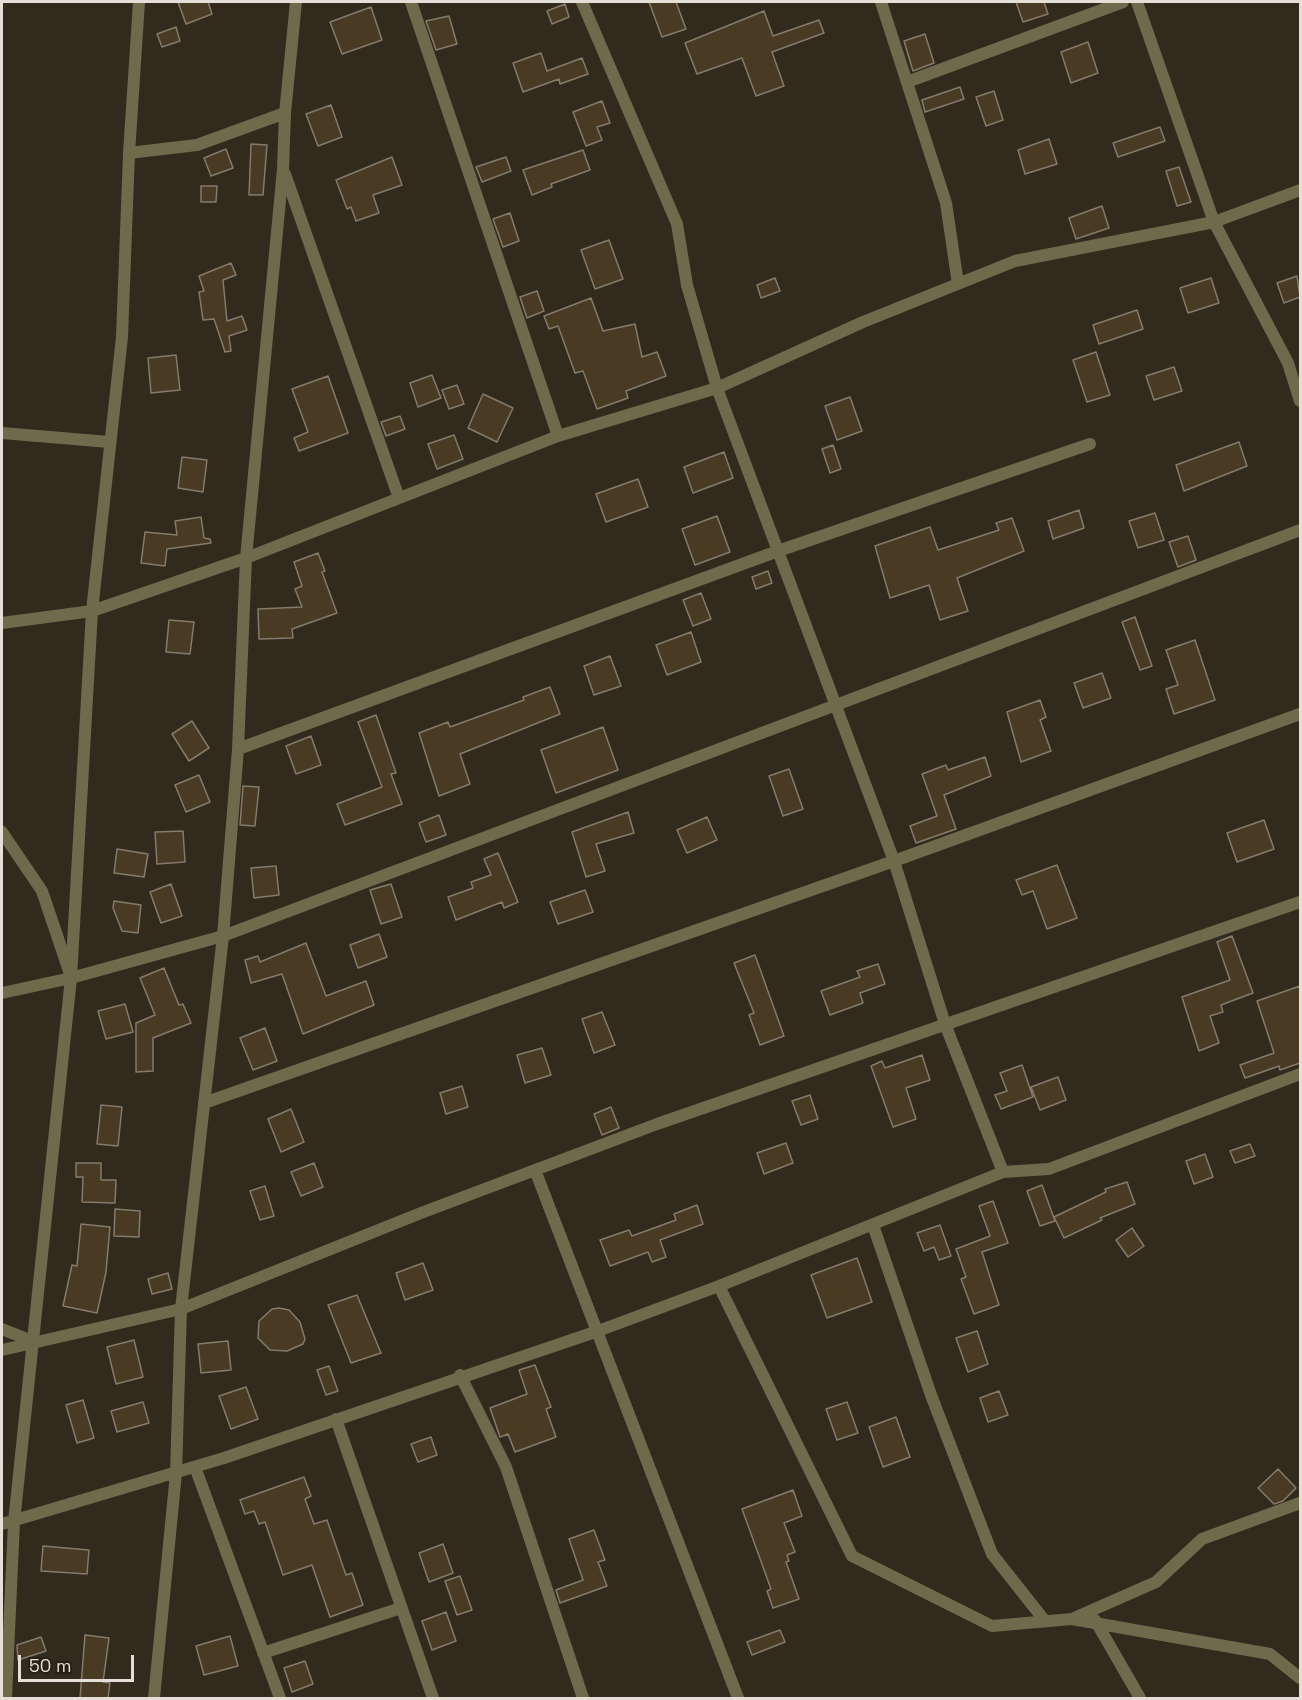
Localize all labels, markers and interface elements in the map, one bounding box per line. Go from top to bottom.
scale bar [21,1643,136,1681]
text: 50 m [29,1654,71,1677]

